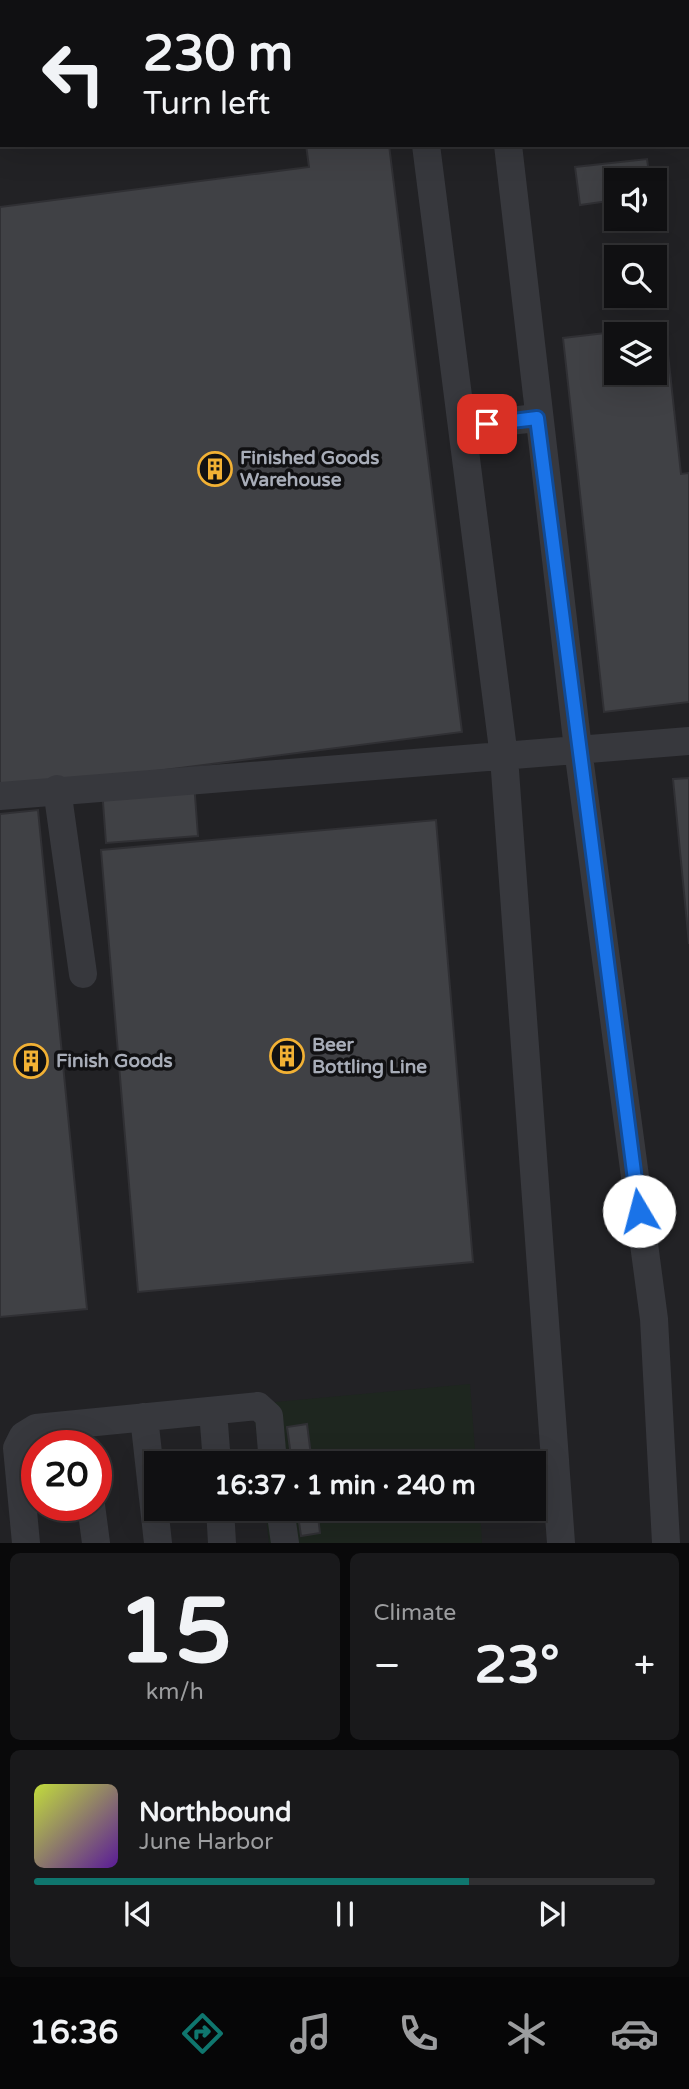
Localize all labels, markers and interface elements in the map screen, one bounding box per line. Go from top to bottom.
text: 230 m [143,25,293,84]
icon: left [28,28,119,119]
text: Turn left [143,85,270,123]
map controls [604,168,667,385]
button: sound [604,168,667,231]
button: search [604,245,667,308]
button: layers [604,322,667,385]
pin [457,394,517,454]
icon: arrive [468,405,506,443]
place label: Finished Goods Warehouse [240,447,379,491]
building icon: Finished Goods Warehouse [196,450,234,488]
place label: Beer Bottling Line [312,1034,427,1079]
building icon: Beer Bottling Line [268,1037,306,1075]
building icon: Finish Goods [12,1042,50,1080]
place label: Finish Goods [56,1050,173,1072]
position arrow [602,1174,676,1248]
speed limit sign: 20 [21,1430,112,1521]
text: 16:37 · 1 min · 240 m [214,1470,476,1501]
text: 15 [118,1577,232,1687]
text: Climate [374,1599,456,1627]
text: 23° [475,1634,560,1697]
text: − [374,1643,401,1689]
text: + [634,1643,655,1689]
text: km/h [146,1678,204,1706]
text: Northbound [139,1797,291,1828]
text: June Harbor [139,1828,273,1856]
icon: previous [119,1895,157,1933]
icon: pause [326,1895,364,1933]
icon: next [533,1895,571,1933]
icon: directions [178,2009,227,2058]
icon: music [286,2009,335,2058]
icon: phone [394,2009,443,2058]
icon: climate [502,2009,551,2058]
icon: car [610,2009,659,2058]
text: 16:36 [30,2014,118,2052]

